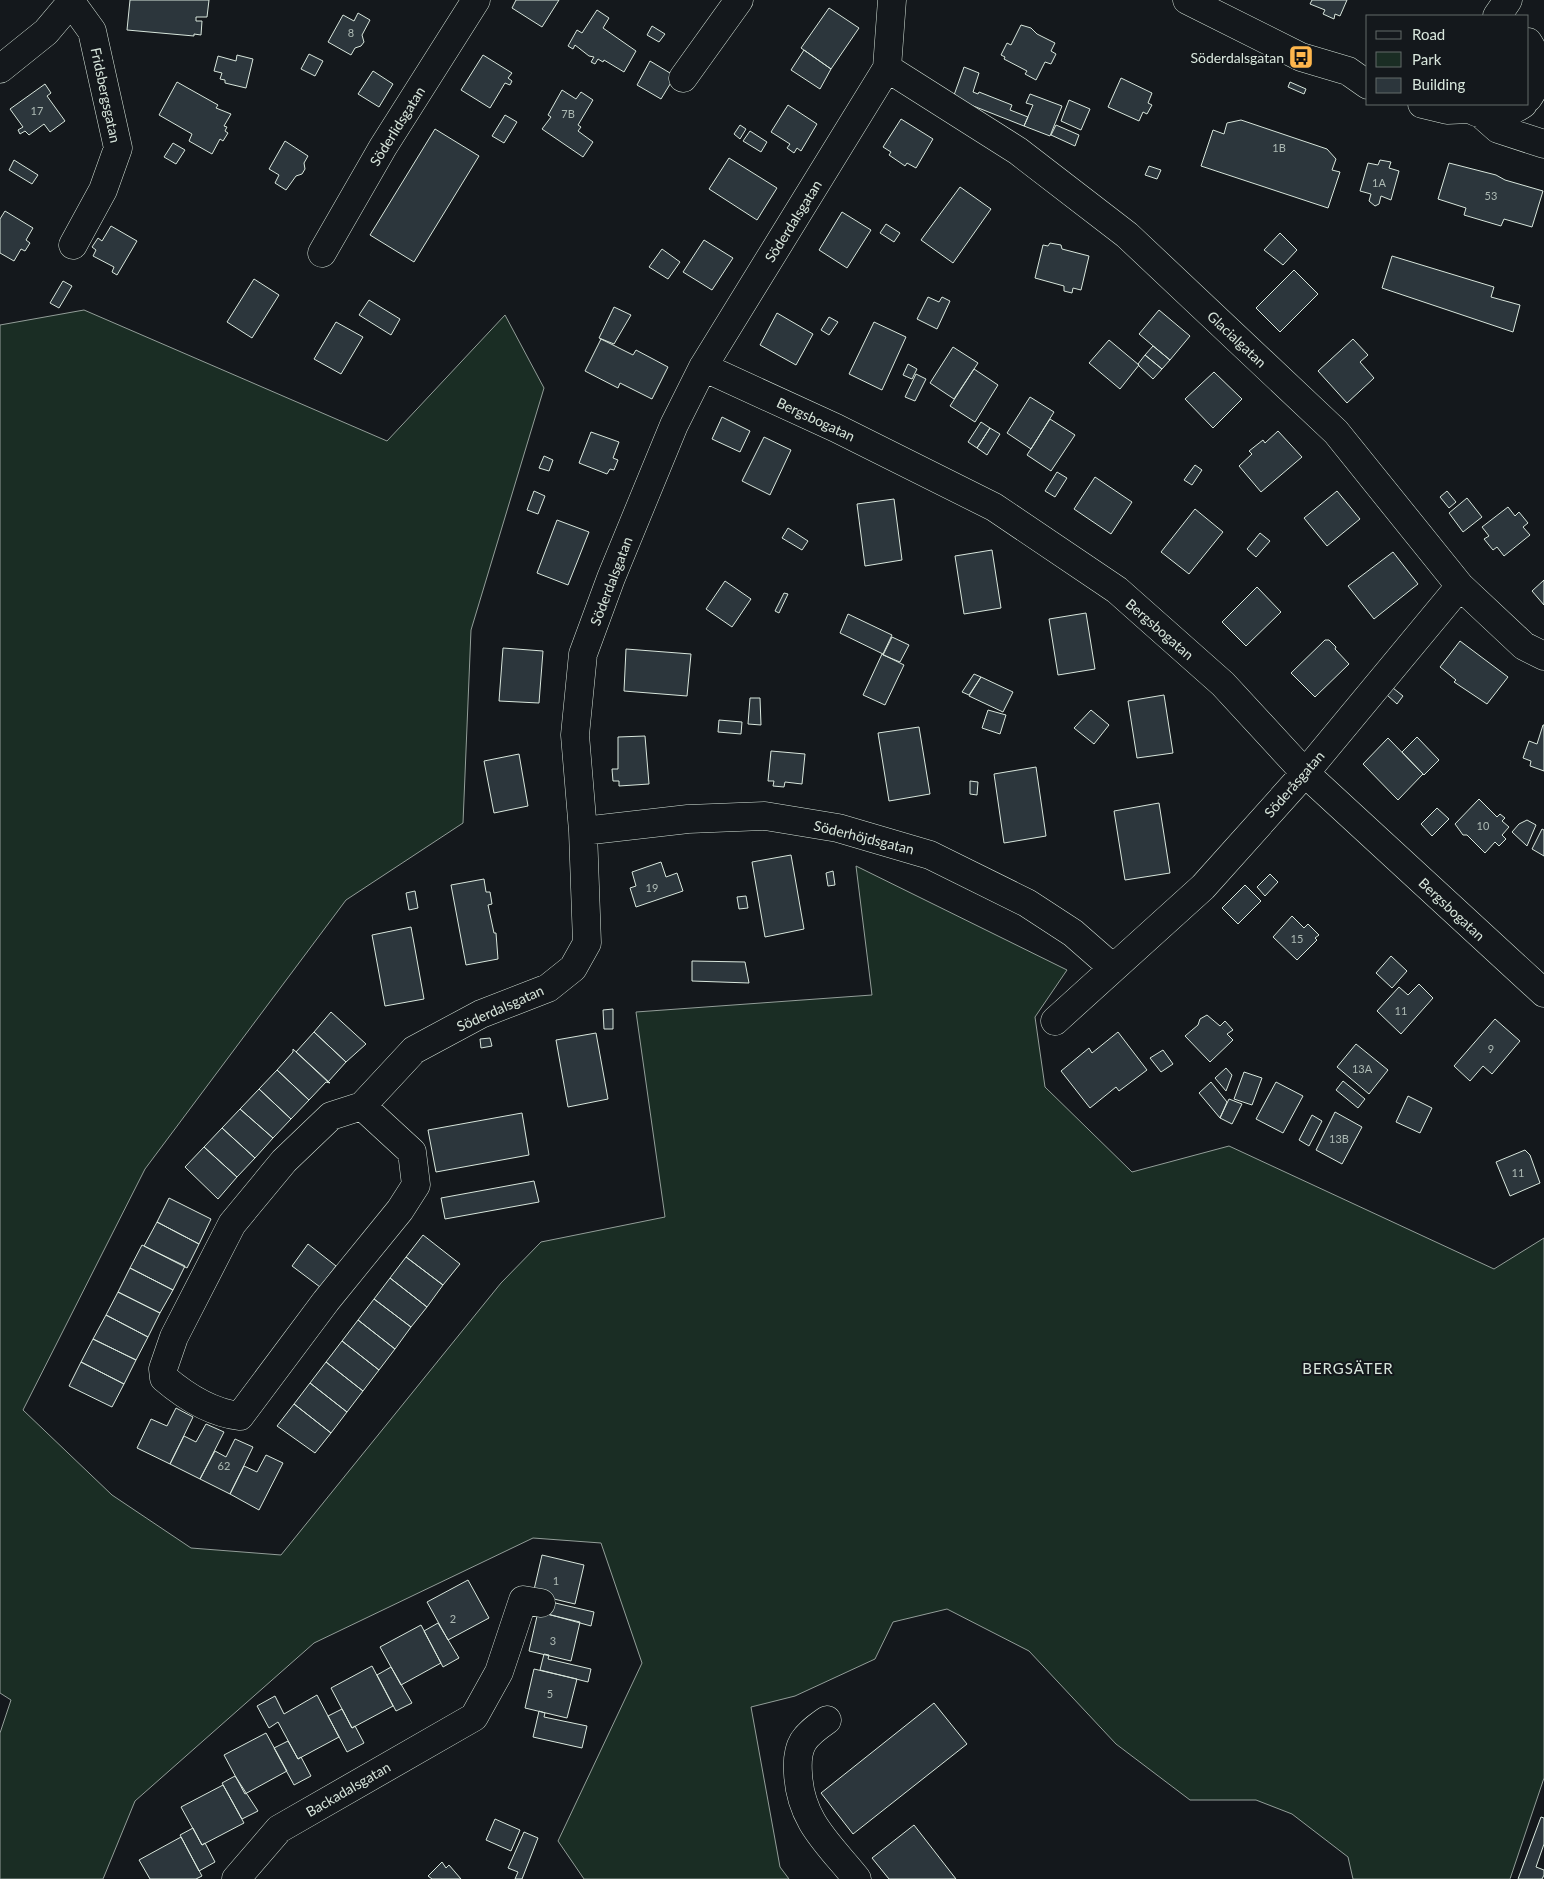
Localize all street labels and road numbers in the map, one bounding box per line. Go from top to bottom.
street label: Fridsbergsgatan [88,46,124,144]
street label: Söderlidsgatan [366,83,428,169]
street label: Söderdalsgatan [761,177,825,265]
street label: Glacialgatan [1204,307,1270,371]
street label: Bergsbogatan [774,393,858,445]
street label: Söderdalsgatan [586,534,636,628]
street label: Bergsbogatan [1123,595,1197,663]
street label: Söderåsgatan [1260,747,1328,821]
street label: Söderhöjdsgatan [812,816,916,858]
street label: Bergsbogatan [1415,874,1489,944]
street label: Söderdalsgatan [454,981,546,1035]
street label: Backadalsgatan [303,1758,393,1820]

